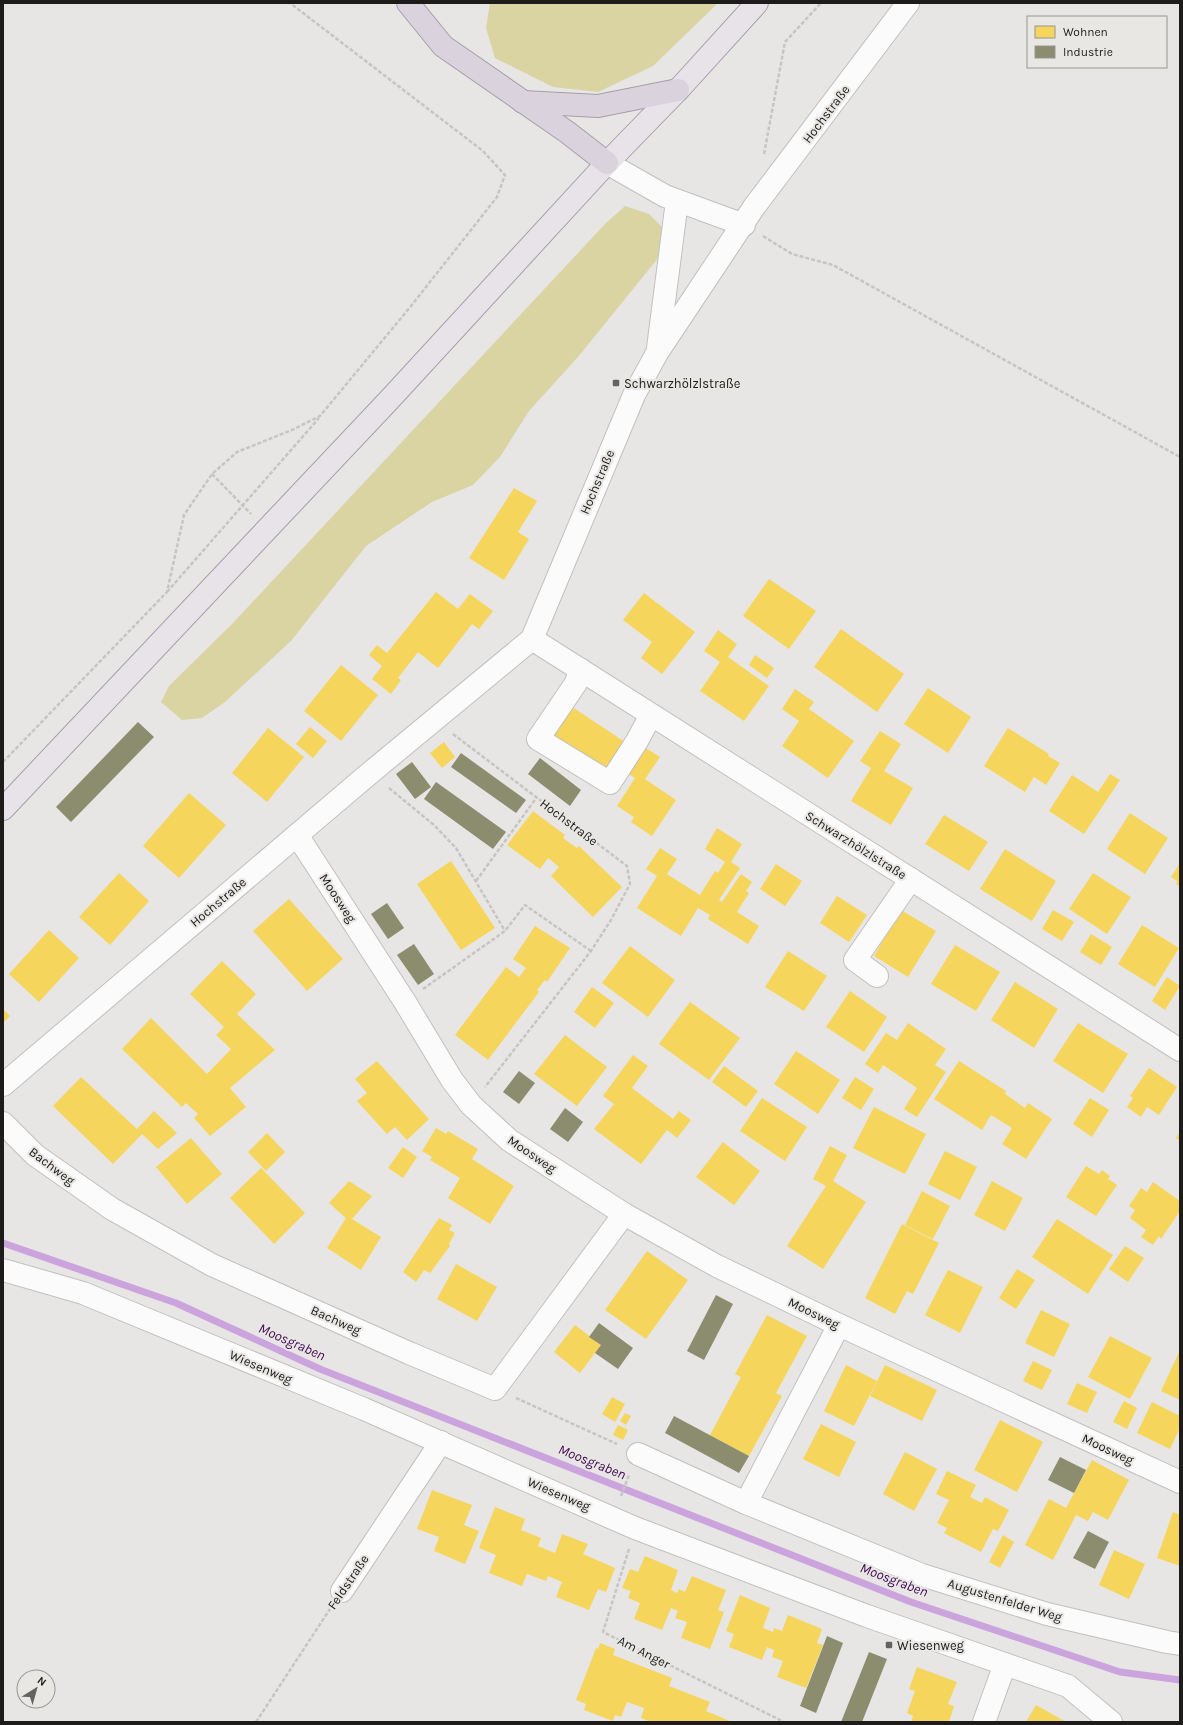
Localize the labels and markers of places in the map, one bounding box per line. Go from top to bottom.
place label: Schwarzhölzlstraße [624,376,741,391]
marker: Schwarzhölzlstraße [611,378,621,388]
place label: Wiesenweg [897,1638,965,1653]
marker: Wiesenweg [884,1640,894,1650]

